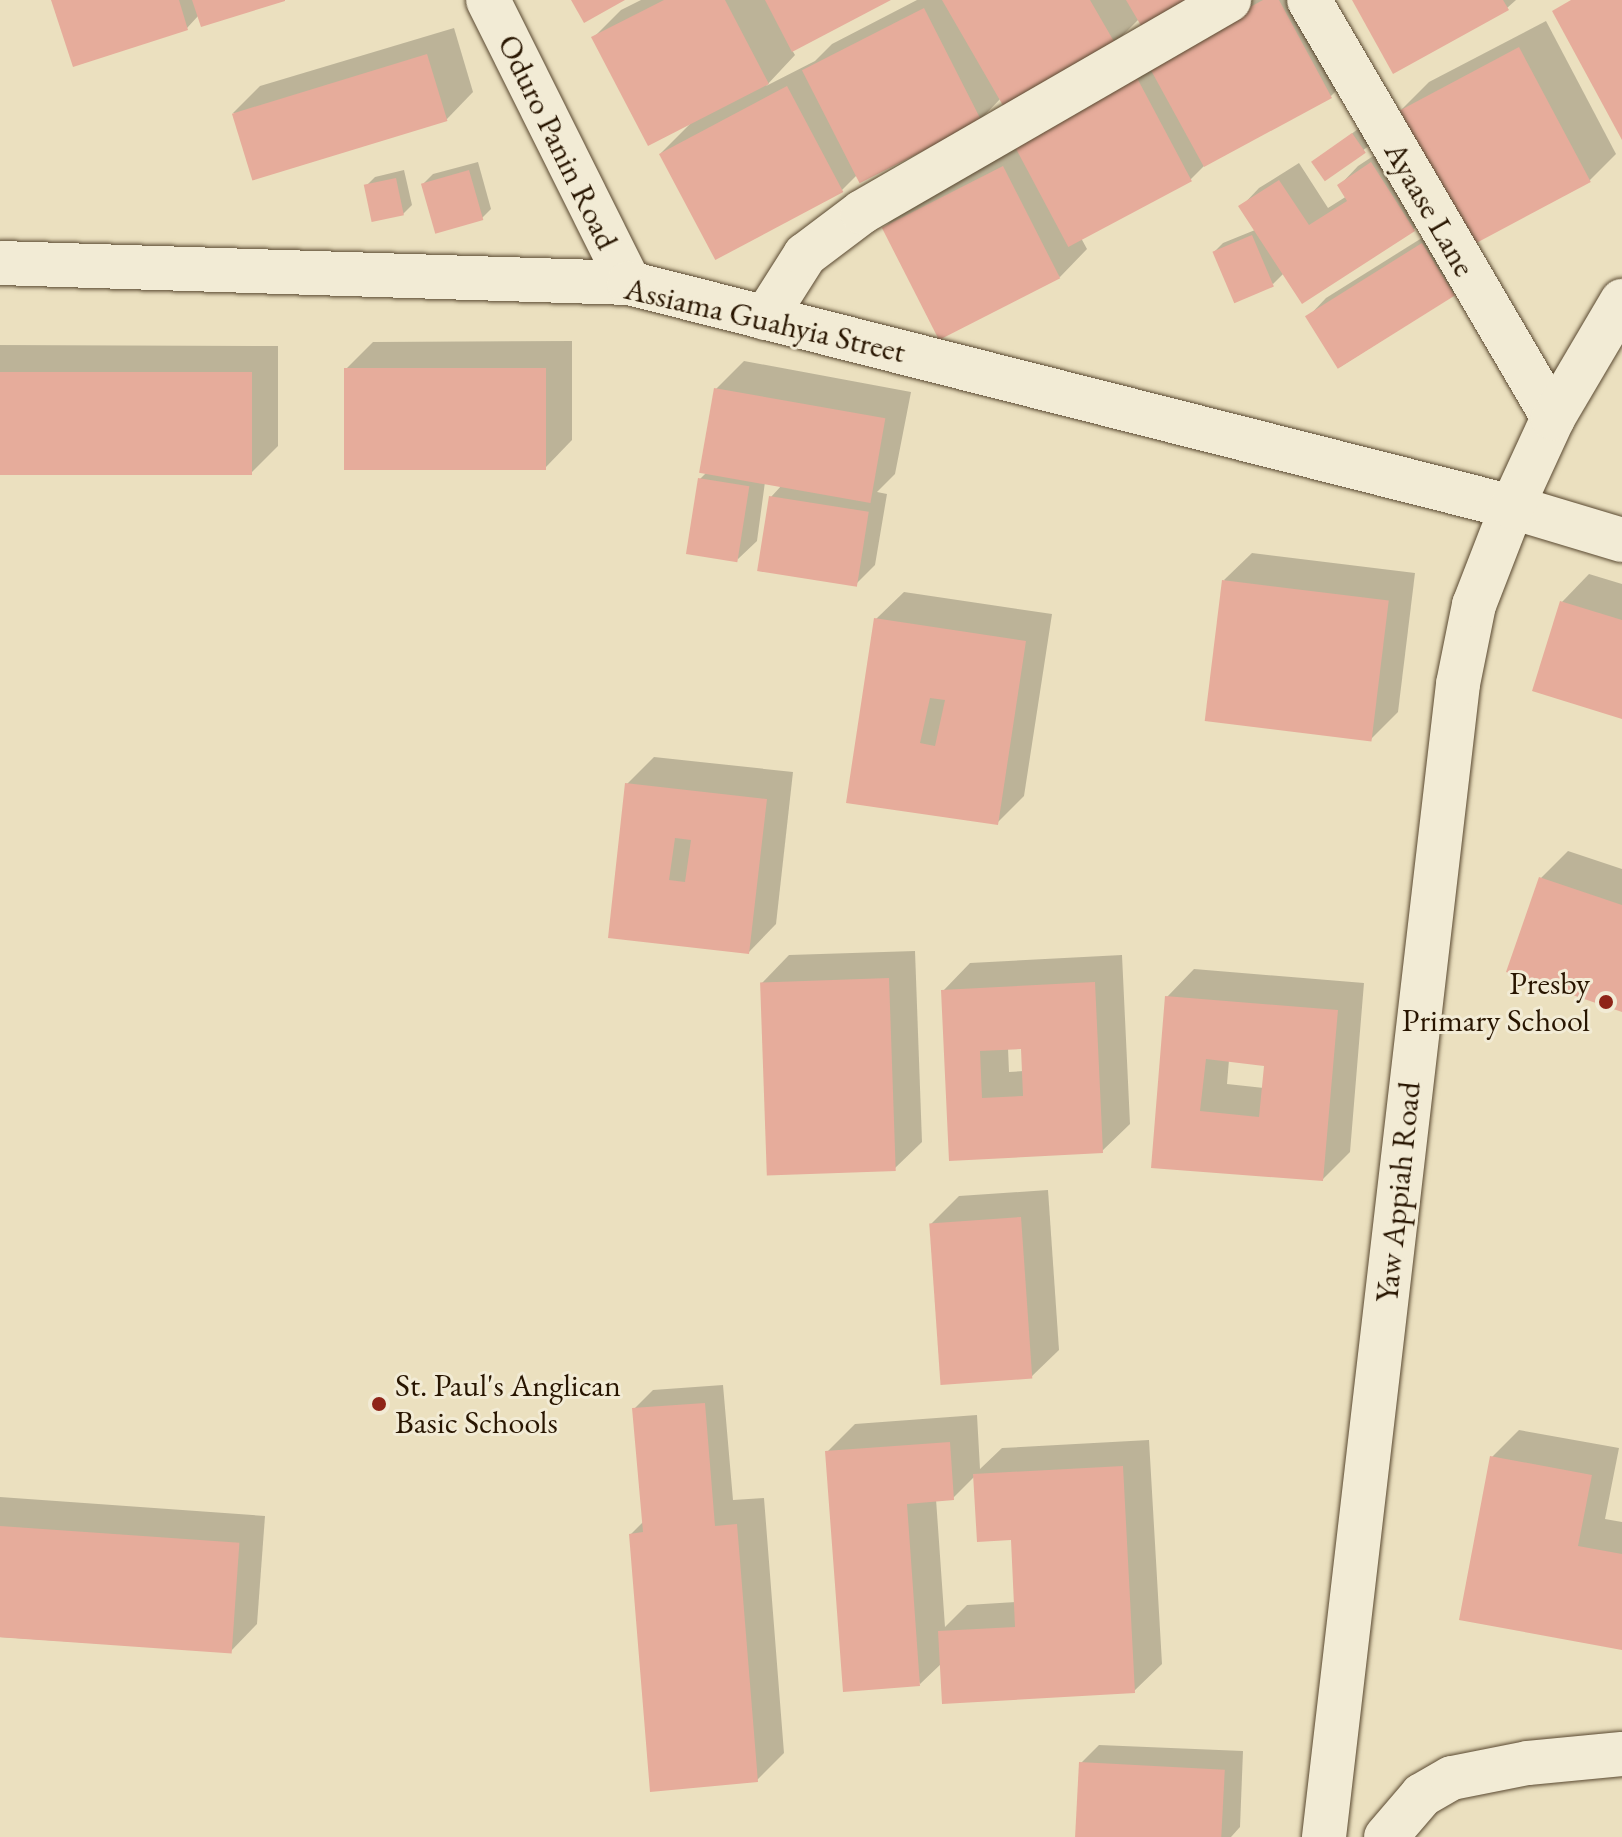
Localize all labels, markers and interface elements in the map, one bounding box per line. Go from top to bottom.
street label: Oduro Panin Road [489,28,627,256]
street label: Ayaase Lane [1376,135,1484,283]
street label: Assiama Guahyia Street [621,269,909,371]
place label: Presby Primary School [1402,965,1590,1040]
marker: Presby Primary School [1597,993,1615,1011]
street label: Yaw Appiah Road [1367,1080,1429,1304]
place label: St. Paul's Anglican Basic Schools [395,1367,621,1442]
marker: St. Paul's Anglican Basic Schools [370,1395,388,1413]

